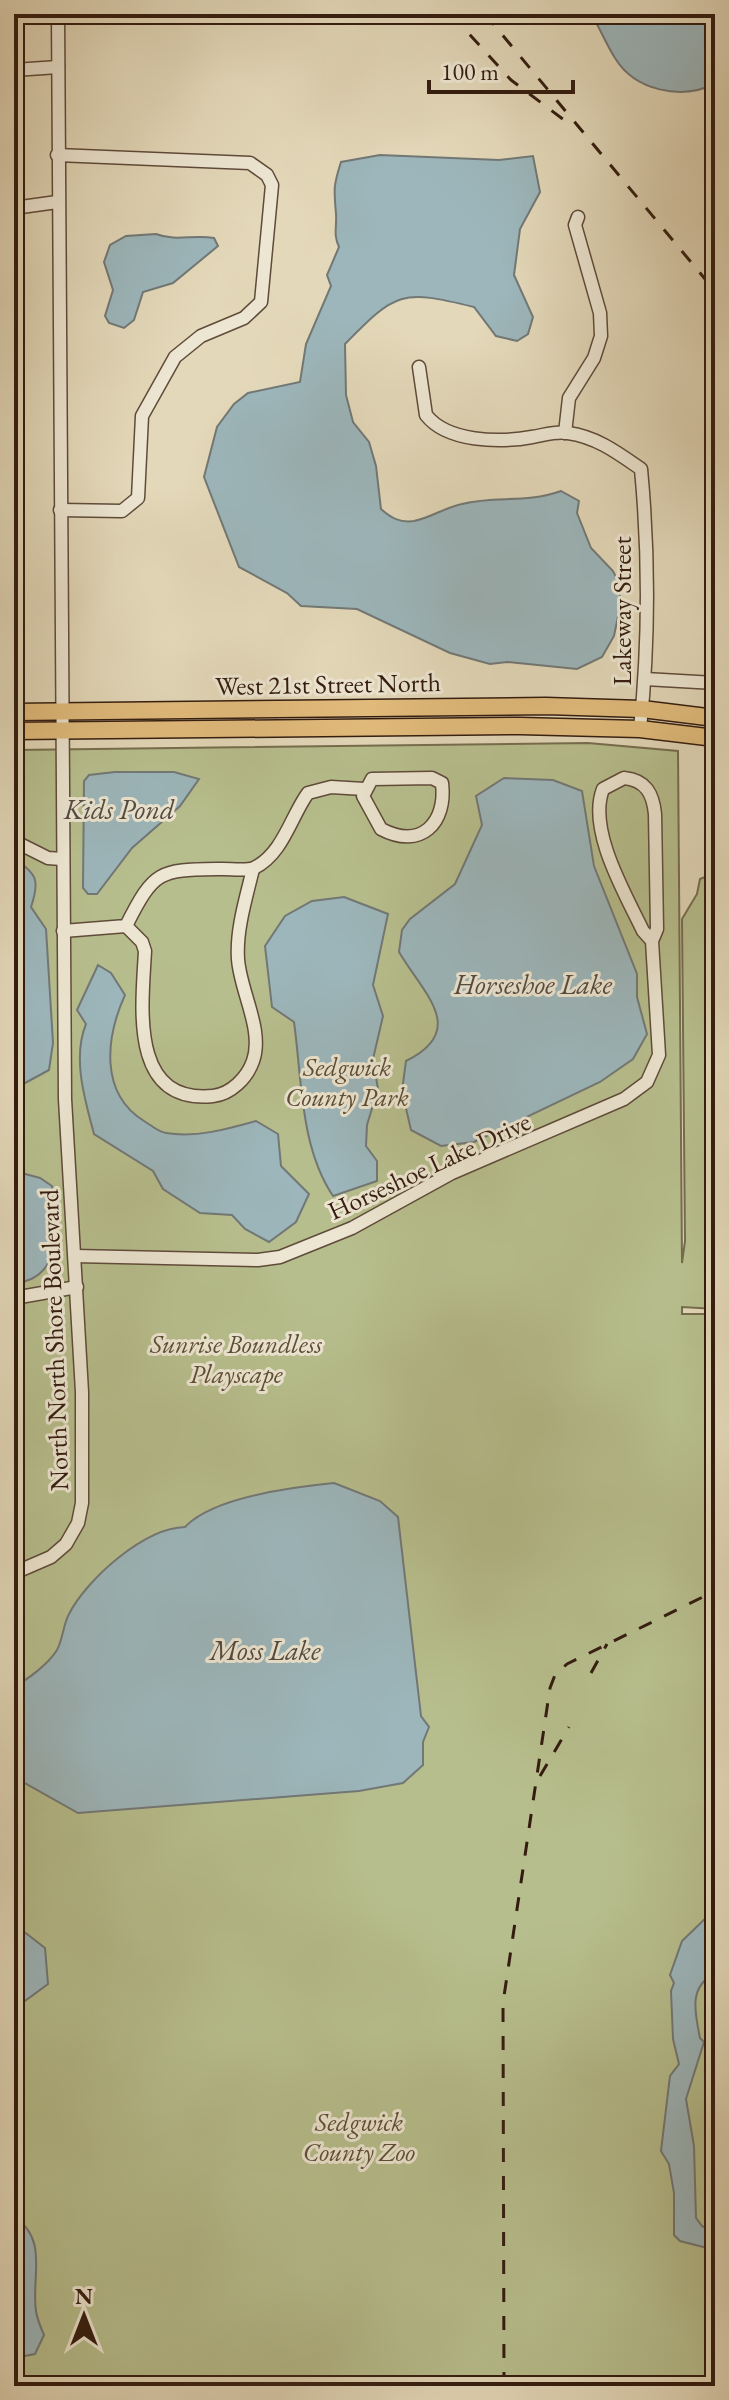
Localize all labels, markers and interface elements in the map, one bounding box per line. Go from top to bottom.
scale bar [429,44,573,94]
text: 100 m [441,56,499,87]
street label: Lakeway Street [605,536,639,686]
street label: West 21st Street North [215,665,441,703]
water label: Kids Pond [63,791,175,827]
water label: Horseshoe Lake [453,966,613,1002]
park label: Sedgwick County Park [285,1050,409,1114]
street label: Horseshoe Lake Drive [322,1104,536,1228]
street label: North North Shore Boulevard [32,1188,76,1491]
park label: Sunrise Boundless Playscape [149,1327,323,1391]
water label: Moss Lake [207,1632,321,1668]
park label: Sedgwick County Zoo [303,2105,415,2169]
north arrow [44,2276,124,2356]
text: N [75,2282,93,2311]

